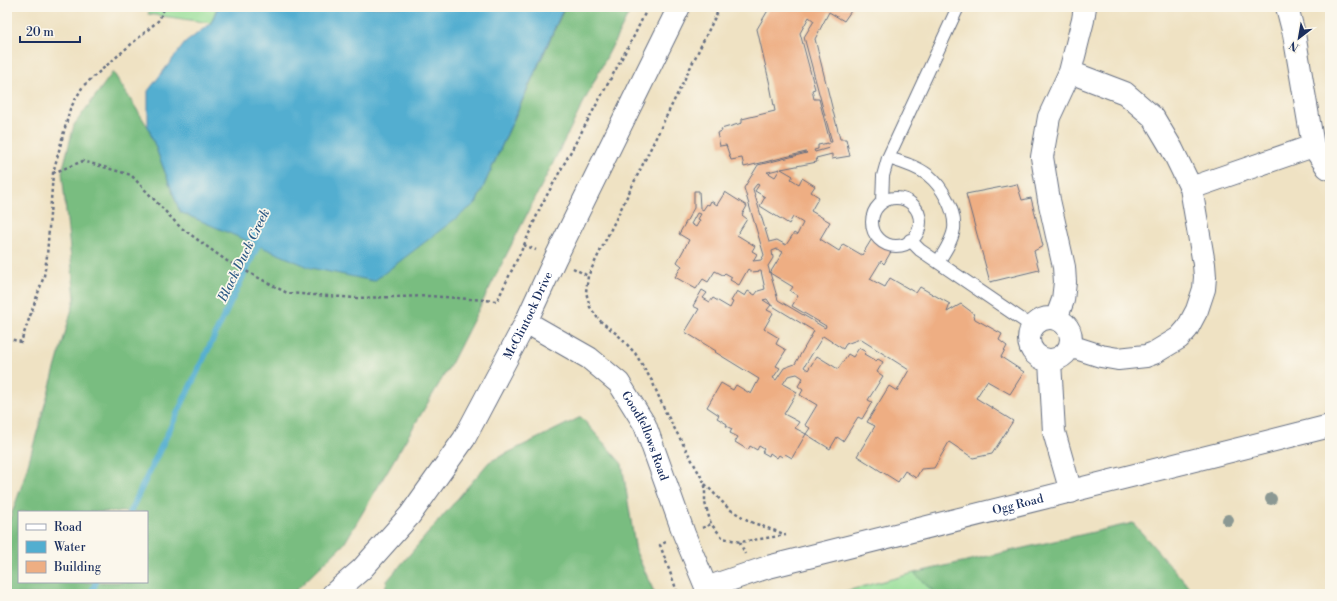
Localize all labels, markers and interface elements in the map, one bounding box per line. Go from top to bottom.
scale bar [20,18,80,44]
north arrow [1279,18,1319,58]
text: 20 m [26,25,54,40]
text: N [1287,37,1302,54]
water label: Black Duck Creek [214,206,273,305]
street label: McClintock Drive [501,269,556,362]
street label: Goodfellows Road [618,389,671,483]
street label: Ogg Road [991,491,1045,518]
legend [18,511,148,583]
text: Road [54,520,82,535]
text: Water [53,540,86,555]
text: Building [53,560,102,575]

